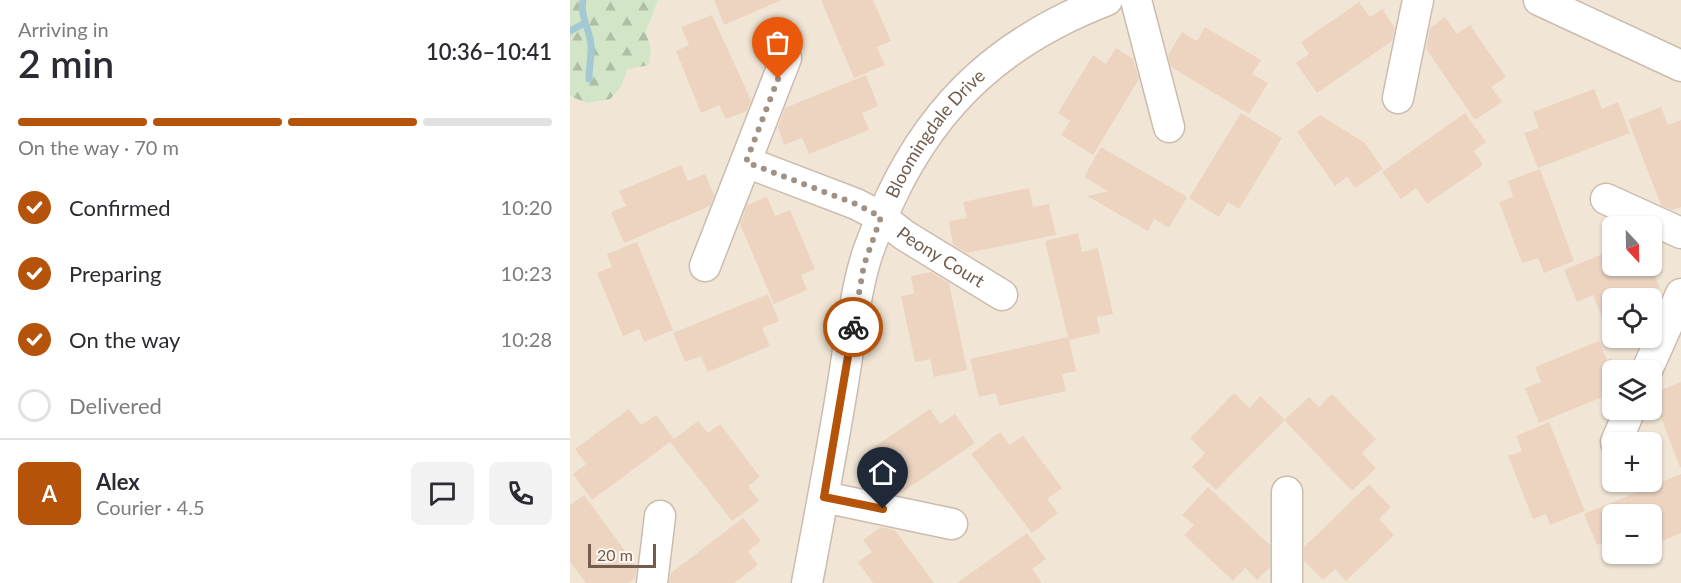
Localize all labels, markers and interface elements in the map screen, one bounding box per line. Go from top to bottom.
text: Arriving in [18,17,109,41]
pin [752,17,803,79]
icon: bag [761,26,794,59]
text: 10:36–10:41 [426,38,552,65]
text: 2 min [18,40,114,86]
street label: Bloomingdale Drive [880,64,989,201]
text: On the way · 70 m [18,135,179,159]
icon: check [18,191,51,224]
text: Confirmed [69,194,171,221]
text: 10:20 [501,195,552,219]
north arrow [1602,216,1662,276]
map controls [1602,216,1662,564]
street label: Peony Court [893,222,989,292]
icon: check [18,257,51,290]
text: Preparing [69,260,161,287]
text: 10:23 [501,261,552,285]
button: locate [1602,288,1662,348]
courier [823,297,883,357]
icon: bike [837,311,870,344]
icon: check [18,323,51,356]
text: On the way [69,326,180,353]
text: 10:28 [501,327,552,351]
button: layers [1602,360,1662,420]
text: Delivered [69,392,162,419]
button: + [1602,432,1662,492]
pin [857,447,908,509]
icon: home [866,456,899,489]
button: chat [411,462,474,525]
button: phone [489,462,552,525]
text: Alex [96,468,140,495]
text: A [42,480,57,507]
text: Courier · 4.5 [96,495,205,519]
button: − [1602,504,1662,564]
scale bar [588,541,656,568]
text: 20 m [597,545,633,564]

